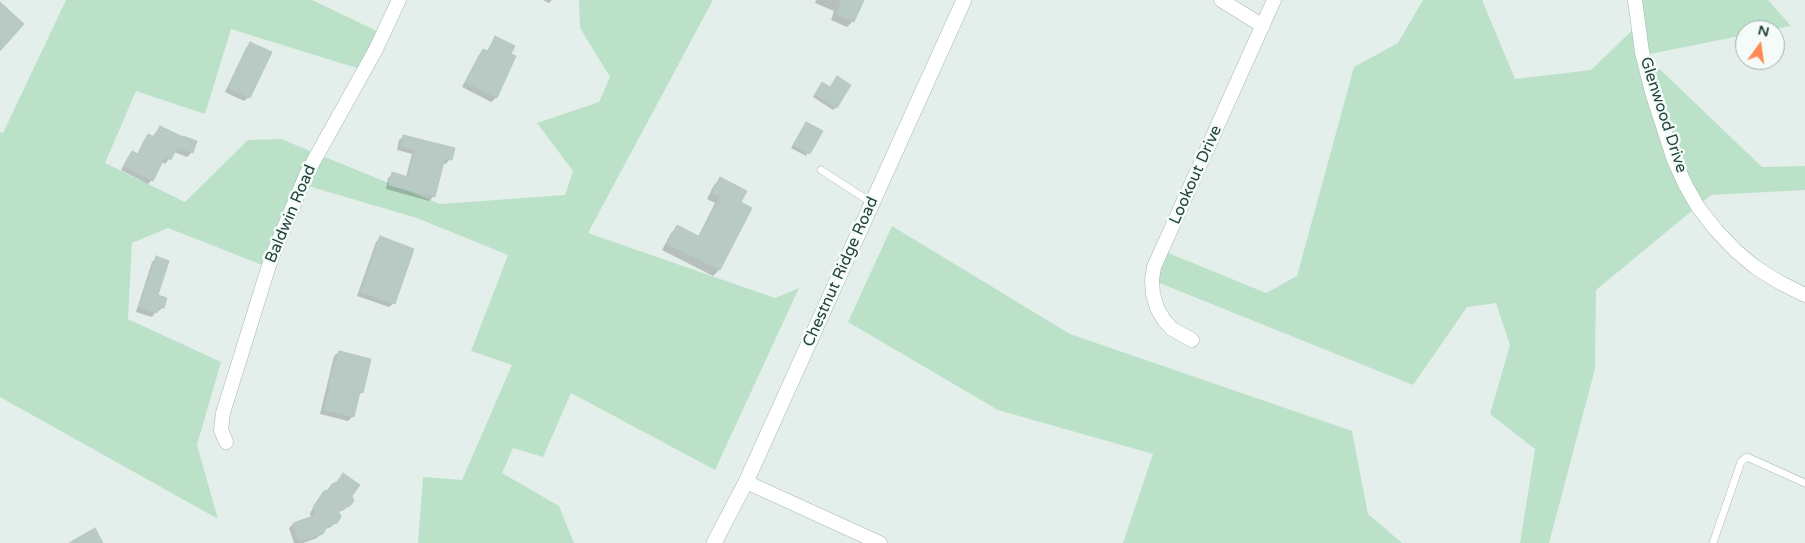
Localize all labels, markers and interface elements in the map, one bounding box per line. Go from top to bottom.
north arrow [1735,20,1785,70]
text: N [1756,21,1771,41]
street label: Glenwood Drive [1635,55,1691,175]
street label: Lookout Drive [1166,122,1226,228]
street label: Baldwin Road [262,162,320,266]
street label: Chestnut Ridge Road [799,194,883,350]

